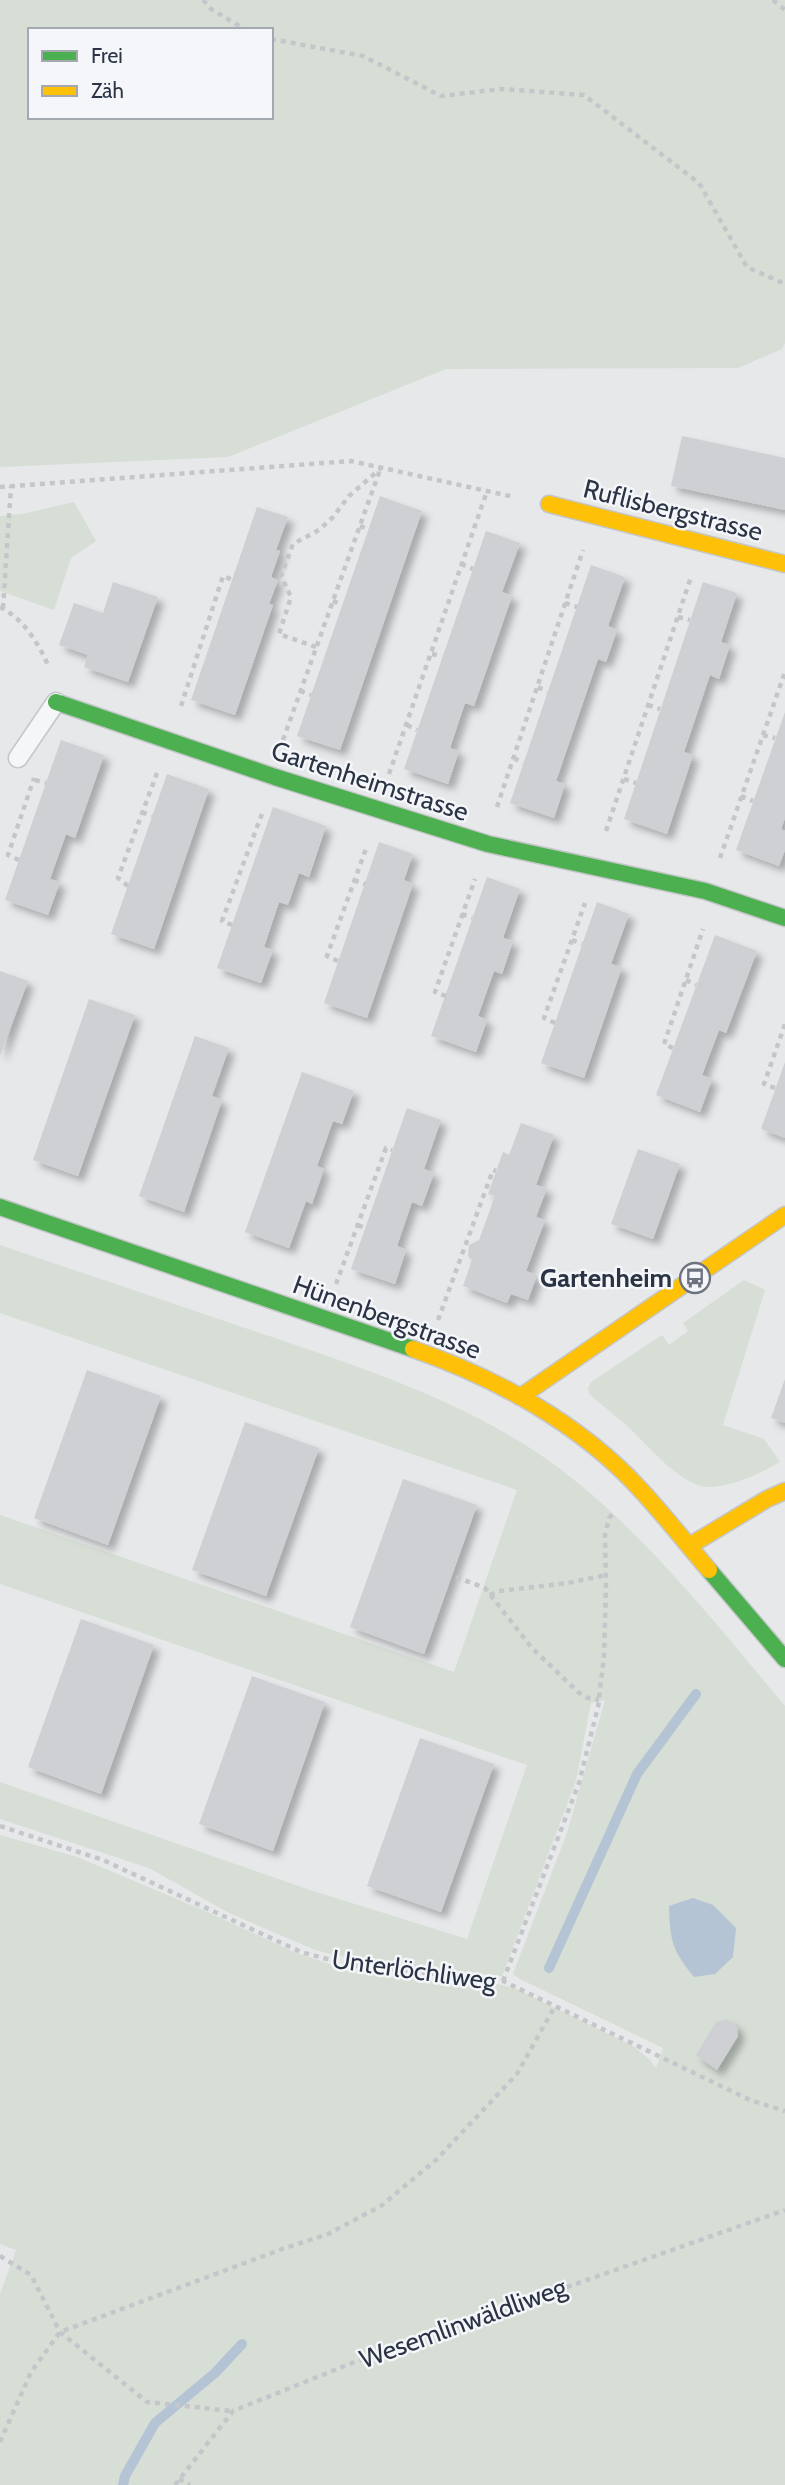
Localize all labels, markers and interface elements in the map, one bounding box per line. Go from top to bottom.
legend [28,28,273,119]
text: Frei [91,43,123,68]
text: Zäh [91,78,124,103]
street label: Ruflisbergstrasse [580,472,766,548]
street label: Gartenheimstrasse [267,734,473,828]
bus stop icon: Gartenheim [678,1261,712,1295]
place label: Gartenheim [540,1262,672,1294]
street label: Hünenbergstrasse [289,1268,485,1366]
street label: Unterlöchliweg [330,1943,499,1998]
street label: Wesemlinwäldliweg [355,2270,572,2375]

